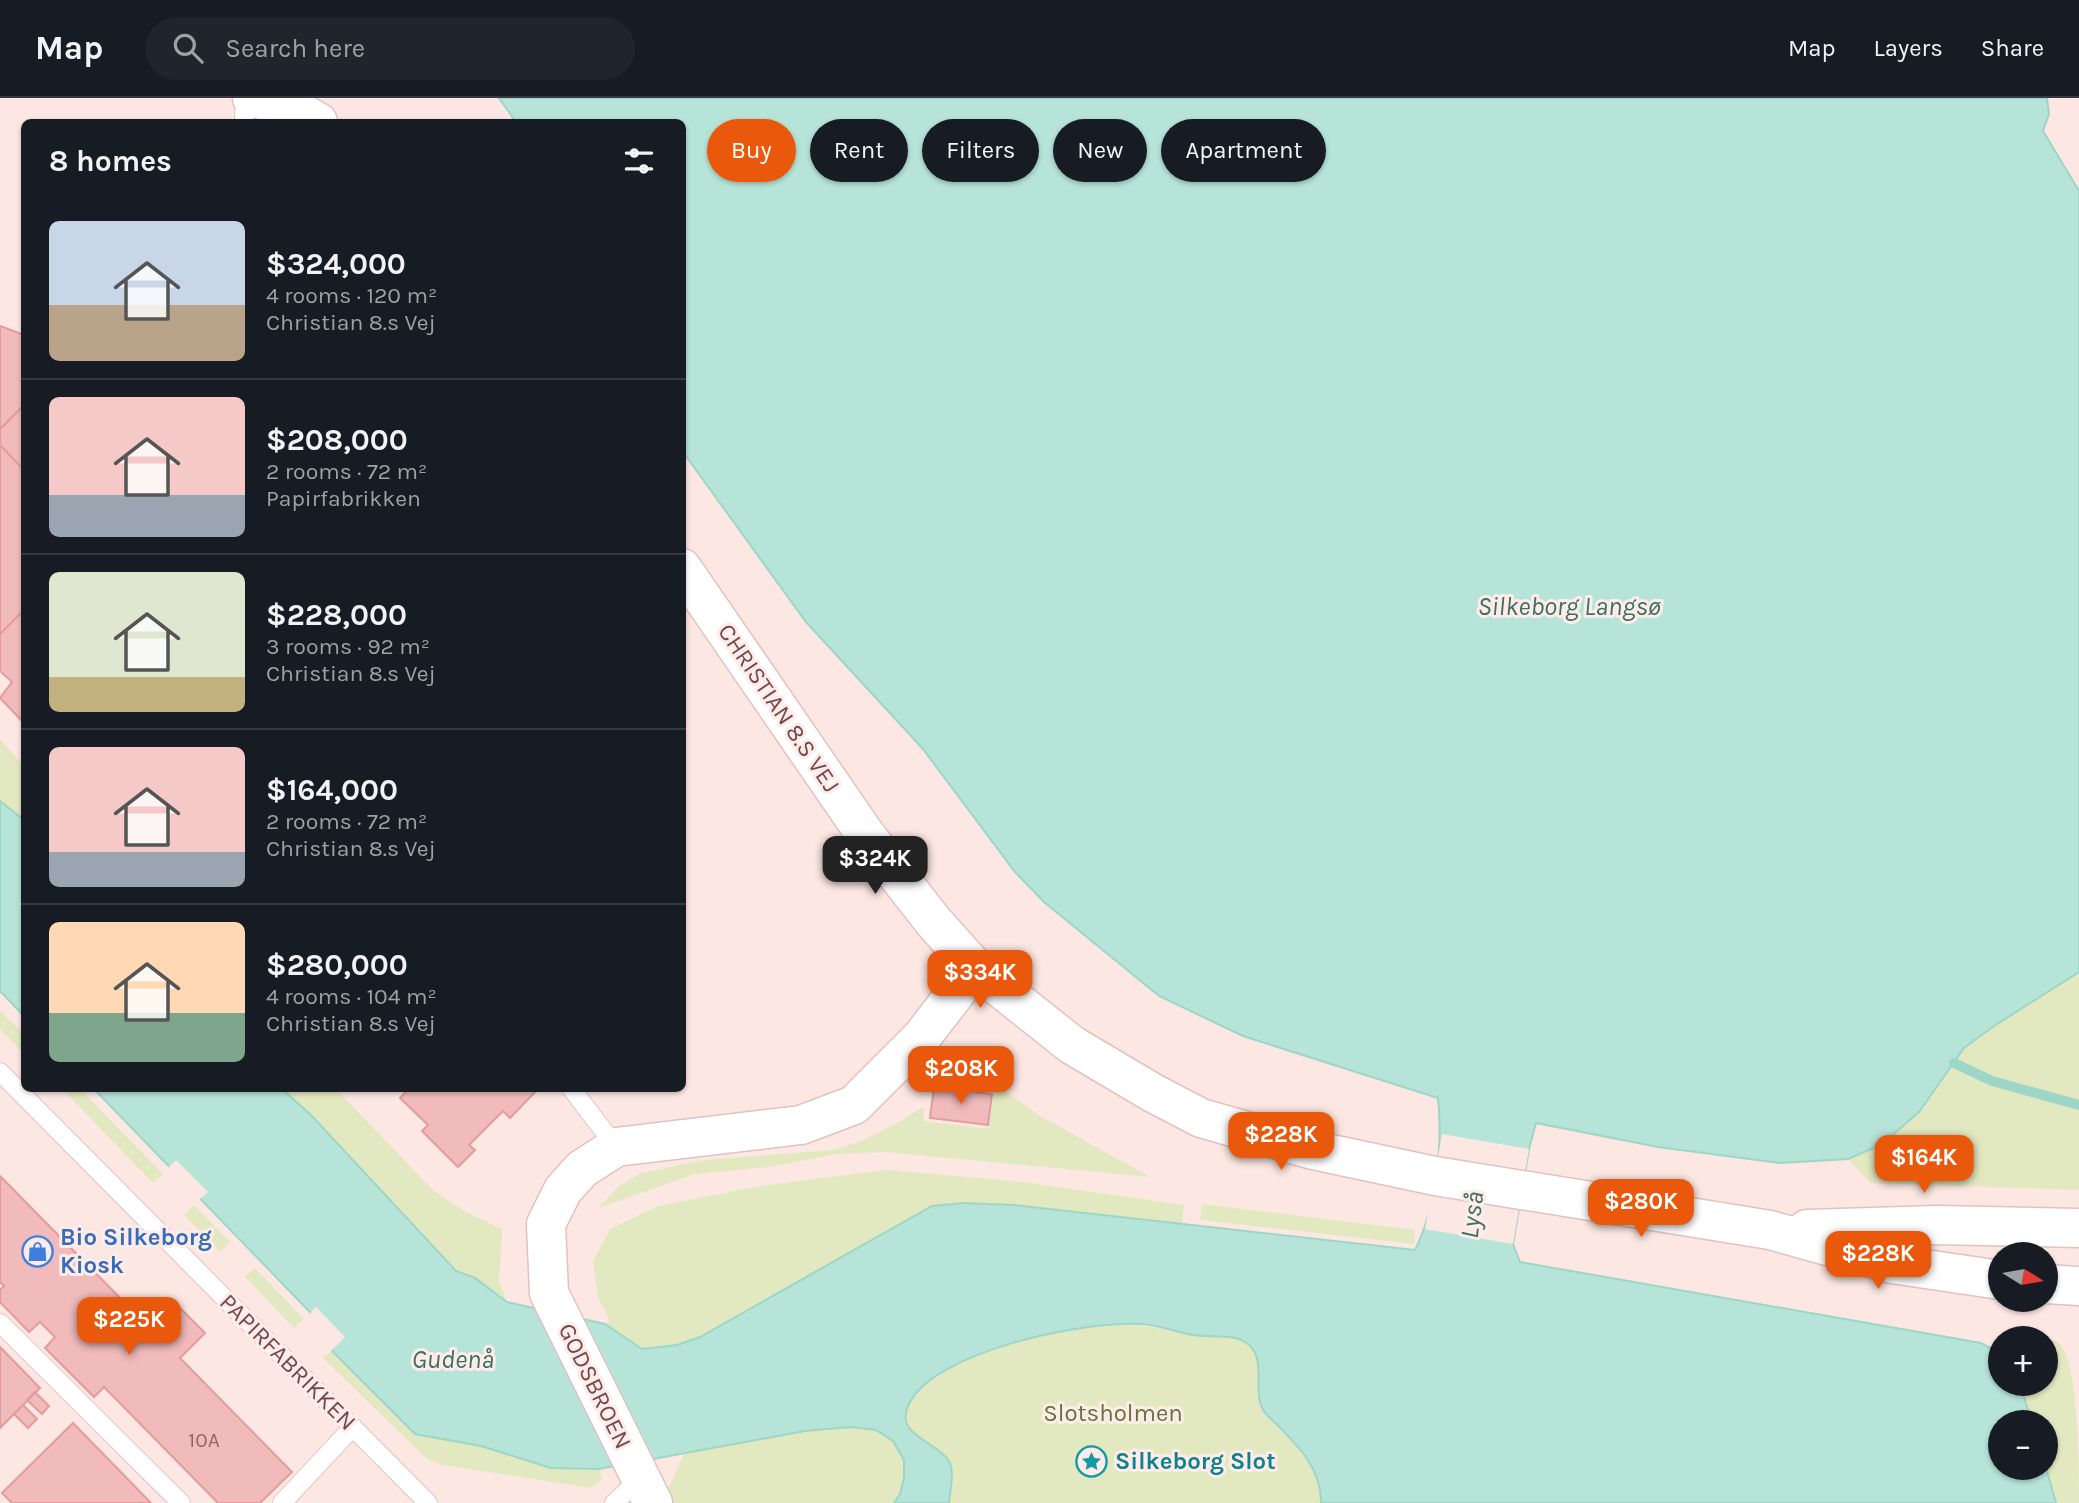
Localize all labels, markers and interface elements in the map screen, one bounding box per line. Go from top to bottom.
search box [145,17,635,80]
text: Map [35,29,103,67]
icon: search [169,29,207,67]
text: Search here [225,33,365,64]
text: Map [1788,34,1836,62]
text: Layers [1874,34,1943,62]
text: Share [1981,34,2044,62]
chip: Buy [707,119,796,182]
chip: Rent [810,119,908,182]
chip: Filters [922,119,1039,182]
chip: New [1053,119,1147,182]
chip: Apartment [1161,119,1326,182]
icon: filters [620,142,658,180]
text: 8 homes [49,143,172,179]
text: $324,000 [266,246,406,282]
icon: home [105,249,189,333]
text: 4 rooms · 120 m² [266,282,437,309]
text: Christian 8.s Vej [266,309,436,336]
text: $208,000 [266,422,408,458]
icon: home [105,425,189,509]
text: 2 rooms · 72 m² [266,458,427,485]
text: Papirfabrikken [266,485,421,512]
water label: Silkeborg Langsø [1477,591,1662,622]
text: $228,000 [266,597,407,633]
icon: home [105,600,189,684]
street label: CHRISTIAN 8.S VEJ [712,618,846,798]
text: 3 rooms · 92 m² [266,633,430,660]
text: Christian 8.s Vej [266,660,436,687]
text: $164,000 [266,772,398,808]
icon: home [105,775,189,859]
text: 2 rooms · 72 m² [266,808,427,835]
text: Christian 8.s Vej [266,835,436,862]
pin: $324K [826,836,924,896]
text: $324K [839,845,911,872]
text: $280,000 [266,947,408,983]
icon: home [105,950,189,1034]
pin: $334K [931,950,1029,1010]
text: $334K [943,959,1017,986]
text: 4 rooms · 104 m² [266,983,437,1010]
text: Christian 8.s Vej [266,1010,436,1037]
pin: $208K [912,1046,1010,1106]
text: $208K [924,1055,998,1082]
pin: $228K [1232,1112,1330,1172]
text: $228K [1244,1121,1318,1148]
pin: $164K [1875,1136,1973,1195]
text: $164K [1891,1144,1957,1171]
pin: $280K [1592,1180,1690,1239]
text: $280K [1604,1188,1678,1215]
water label: Lyså [1454,1190,1490,1240]
place label: Bio Silkeborg Kiosk [60,1223,212,1279]
pin: $228K [1829,1232,1927,1291]
shop icon: Bio Silkeborg Kiosk [20,1234,54,1268]
text: $228K [1841,1240,1915,1267]
north arrow [1988,1242,2058,1312]
map controls [1988,1242,2058,1480]
street label: PAPIRFABRIKKEN [214,1288,362,1436]
pin: $225K [80,1298,178,1357]
text: $225K [93,1306,165,1333]
street label: GODSBROEN [553,1319,637,1453]
button: + [1988,1326,2058,1396]
water label: Gudenå [412,1344,494,1375]
park label: Slotsholmen [1043,1399,1183,1427]
button: − [1988,1410,2058,1480]
house number: 10A [188,1428,220,1452]
place icon: Silkeborg Slot [1075,1444,1109,1478]
place label: Silkeborg Slot [1115,1447,1276,1475]

